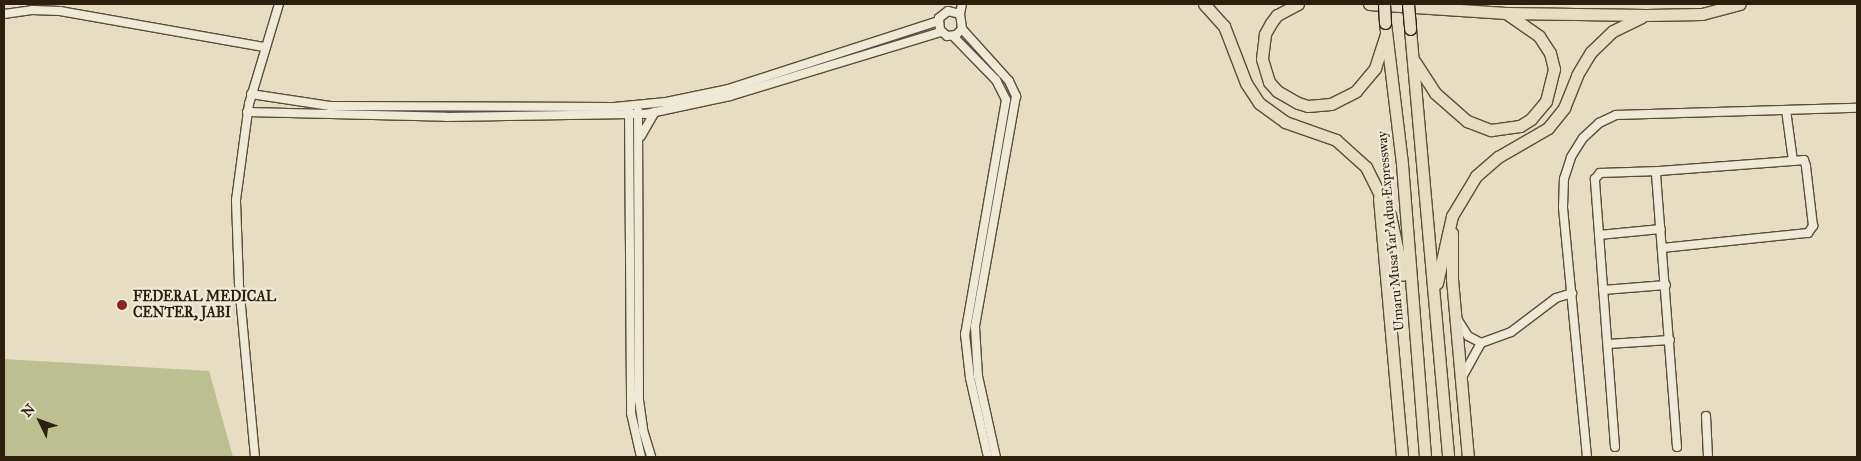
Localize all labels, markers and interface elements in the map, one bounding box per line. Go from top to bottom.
street label: Umaru Musa Yar'Adua Expressway [1374,130,1408,332]
place label: FEDERAL MEDICAL CENTER, JABI [133,289,276,322]
marker: FEDERAL MEDICAL CENTER, JABI [115,298,129,312]
north arrow [15,396,65,446]
text: N [18,401,39,421]

